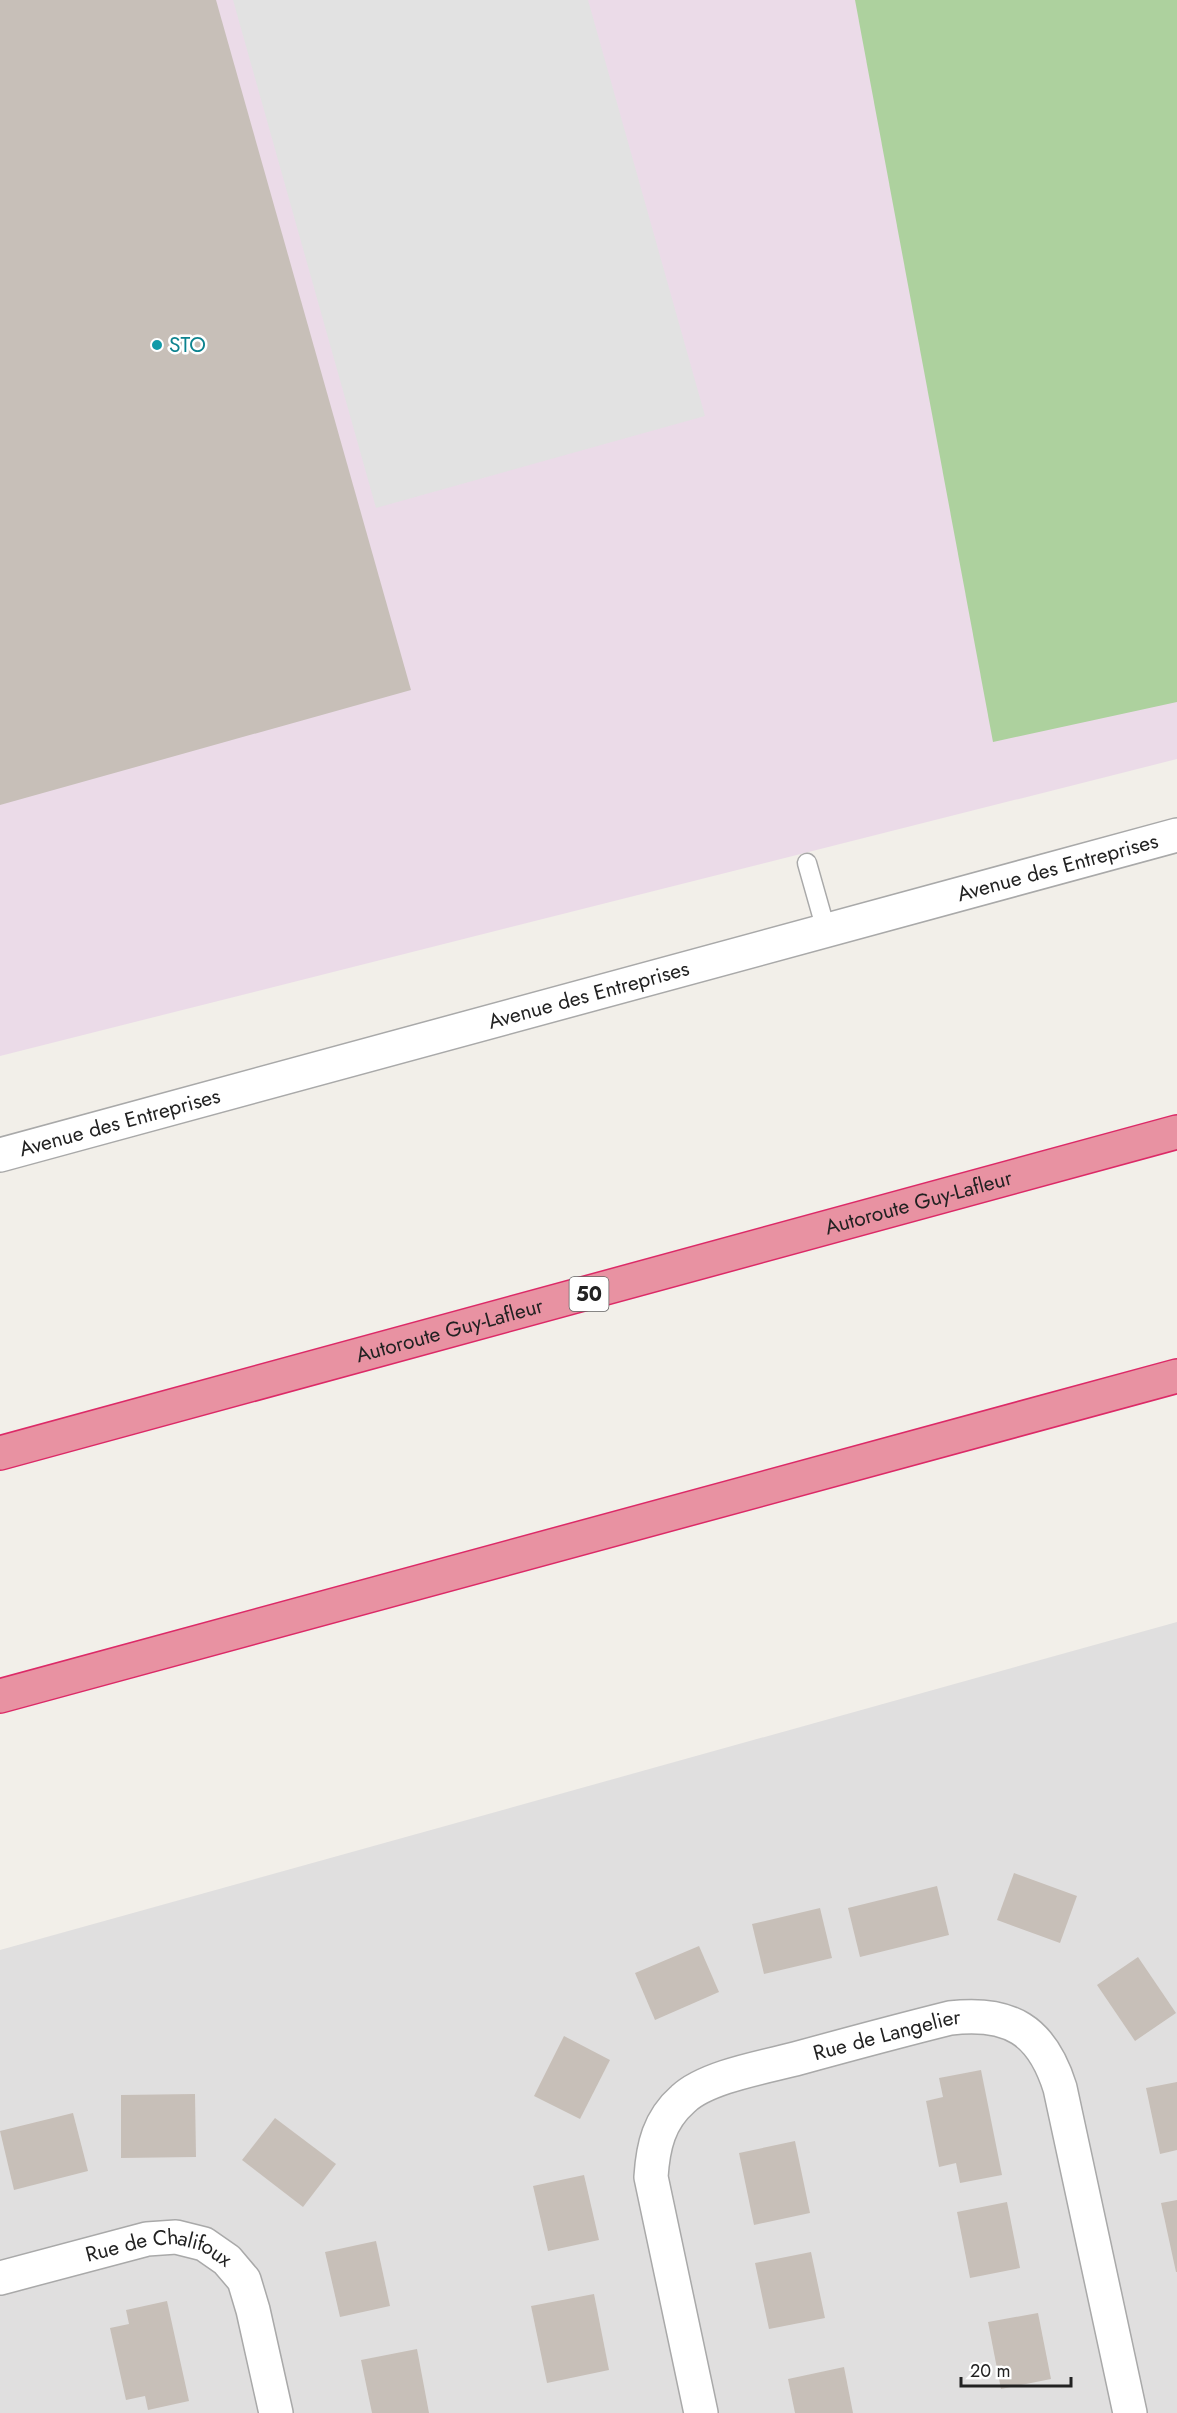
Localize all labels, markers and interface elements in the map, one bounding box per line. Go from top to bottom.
place label: STO [169,330,206,360]
marker: STO [150,338,164,352]
street label: Avenue des Entreprises [954,826,1161,909]
street label: Avenue des Entreprises [485,953,693,1037]
street label: Avenue des Entreprises [16,1081,224,1164]
street label: Autoroute Guy-Lafleur [821,1162,1016,1242]
road number: 50 [570,1277,608,1311]
street label: Autoroute Guy-Lafleur [353,1290,547,1370]
street label: Rue de Langelier [810,2002,962,2068]
street label: Rue de Chalifoux [82,2222,238,2274]
scale bar [961,2350,1070,2388]
text: 20 m [970,2358,1010,2384]

